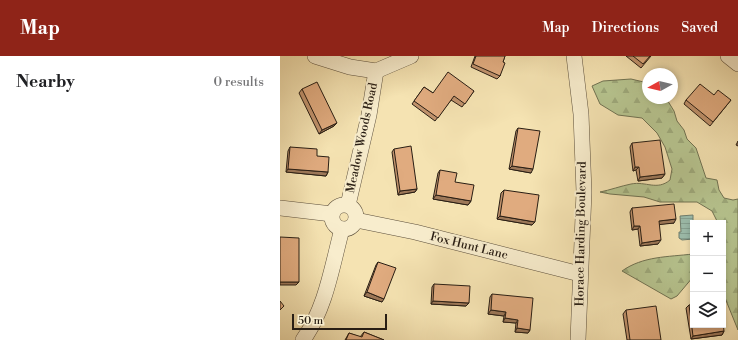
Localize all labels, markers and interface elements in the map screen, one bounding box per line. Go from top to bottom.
text: Map [20,16,60,40]
text: Map [542,19,570,37]
text: Directions [592,19,659,37]
text: Saved [681,19,718,37]
north arrow [642,68,678,104]
text: Nearby [16,71,75,93]
text: 0 results [213,74,264,90]
street label: Meadow Woods Road [343,81,381,195]
street label: Horace Harding Boulevard [572,161,590,307]
map controls [690,220,726,328]
button: + [690,220,726,256]
street label: Fox Hunt Lane [429,229,509,263]
button: − [690,256,726,292]
button: layers [690,292,726,328]
scale bar [292,312,387,331]
text: 50 m [298,314,323,328]

